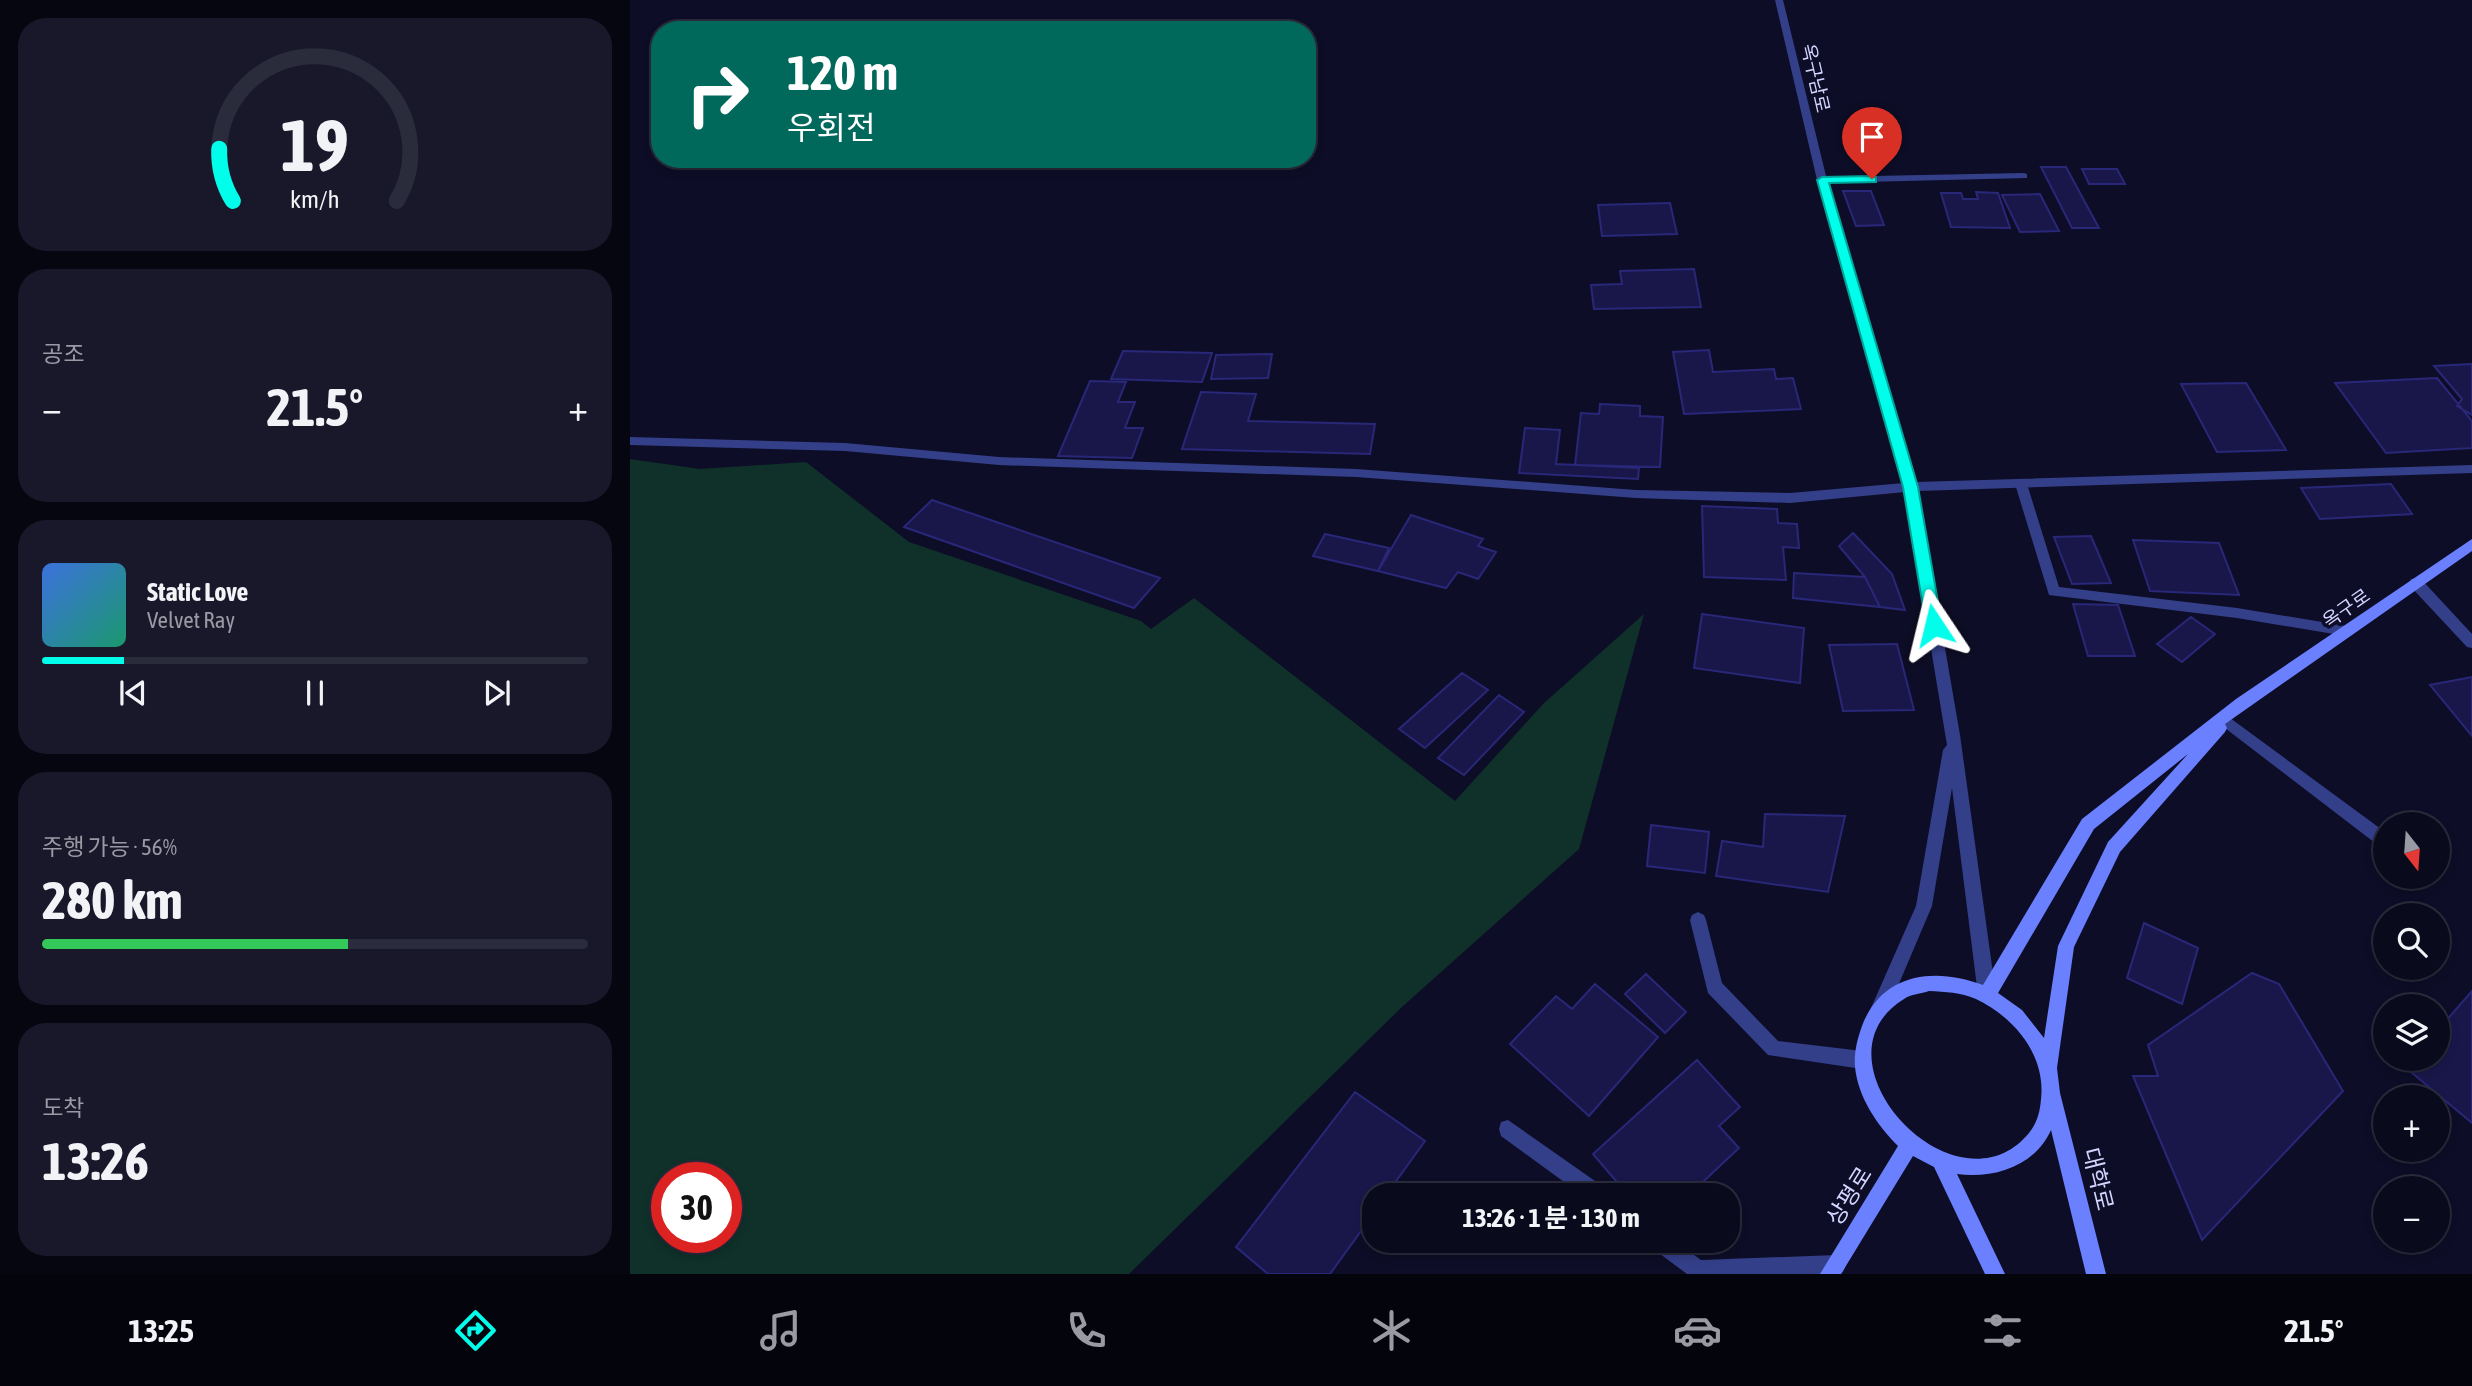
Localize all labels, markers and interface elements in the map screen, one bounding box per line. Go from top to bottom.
street label: 옥구남로 [1797,41,1835,115]
text: 120 m [787,44,898,100]
icon: right [672,49,763,140]
text: 19 [281,103,349,186]
pin [1842,107,1902,179]
text: 우회전 [787,109,875,146]
icon: arrive [1853,118,1891,156]
text: km/h [290,184,340,212]
text: 공조 [42,341,84,367]
text: 21.5° [267,377,363,437]
text: − [42,386,62,429]
text: + [568,386,588,429]
text: Static Love [147,577,248,607]
street label: 옥구로 [2318,584,2374,632]
position arrow [1897,588,1971,662]
text: Velvet Ray [147,607,235,633]
icon: previous [114,674,152,712]
icon: pause [296,674,334,712]
icon: next [478,674,516,712]
north arrow [2373,812,2450,889]
map controls [2373,812,2450,1253]
text: 주행 가능 · 56% [42,834,177,860]
text: 280 km [42,870,183,930]
button: search [2373,903,2450,980]
button: layers [2373,994,2450,1071]
button: + [2373,1085,2450,1162]
text: 도착 [42,1095,84,1121]
text: 13:26 [42,1131,149,1191]
street label: 대학로 [2078,1145,2118,1213]
speed limit sign: 30 [651,1162,742,1253]
street label: 상평로 [1821,1162,1877,1230]
button: − [2373,1176,2450,1253]
text: 13:26 · 1 분 · 130 m [1462,1203,1640,1233]
icon: directions [451,1306,500,1355]
icon: music [756,1306,805,1355]
icon: phone [1062,1306,1111,1355]
icon: climate [1367,1306,1416,1355]
icon: car [1673,1306,1722,1355]
icon: filters [1978,1306,2027,1355]
text: 13:25 [128,1312,194,1349]
text: 21.5° [2284,1312,2344,1349]

